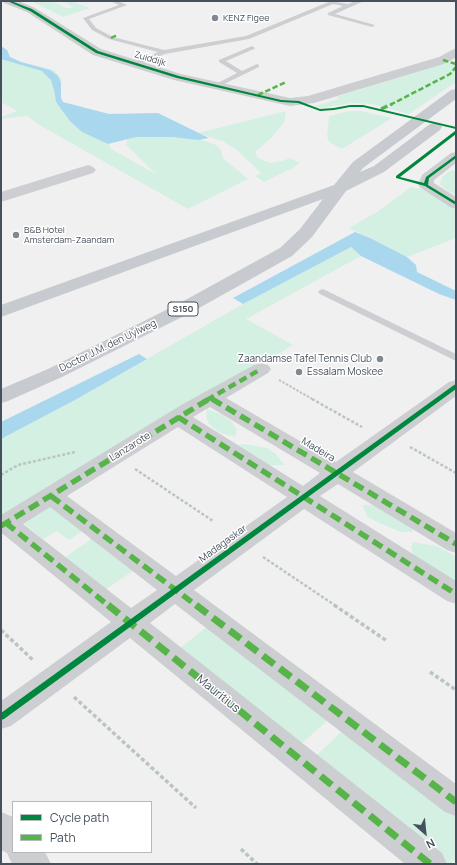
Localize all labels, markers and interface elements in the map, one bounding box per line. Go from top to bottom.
marker: KENZ Figee [210,13,220,23]
place label: KENZ Figee [223,13,269,23]
street label: Zuiddijk [133,49,167,69]
place label: B&B Hotel Amsterdam-Zaandam [24,225,114,246]
marker: B&B Hotel Amsterdam-Zaandam [11,230,21,240]
road number: S150 [168,302,198,316]
street label: Doctor J.M. den Uylweg [57,317,159,375]
place label: Zaandamse Tafel Tennis Club [238,353,372,365]
marker: Zaandamse Tafel Tennis Club [375,354,385,364]
place label: Essalam Moskee [307,366,383,378]
marker: Essalam Moskee [294,367,304,377]
street label: Lanzarote [107,430,153,464]
street label: Madeira [299,435,337,465]
street label: Madagaskar [197,523,249,565]
street label: Mauritius [193,672,243,716]
legend [12,801,152,853]
text: Cycle path [50,809,109,826]
north arrow [405,813,445,853]
text: Path [50,829,76,846]
text: N [424,836,438,853]

